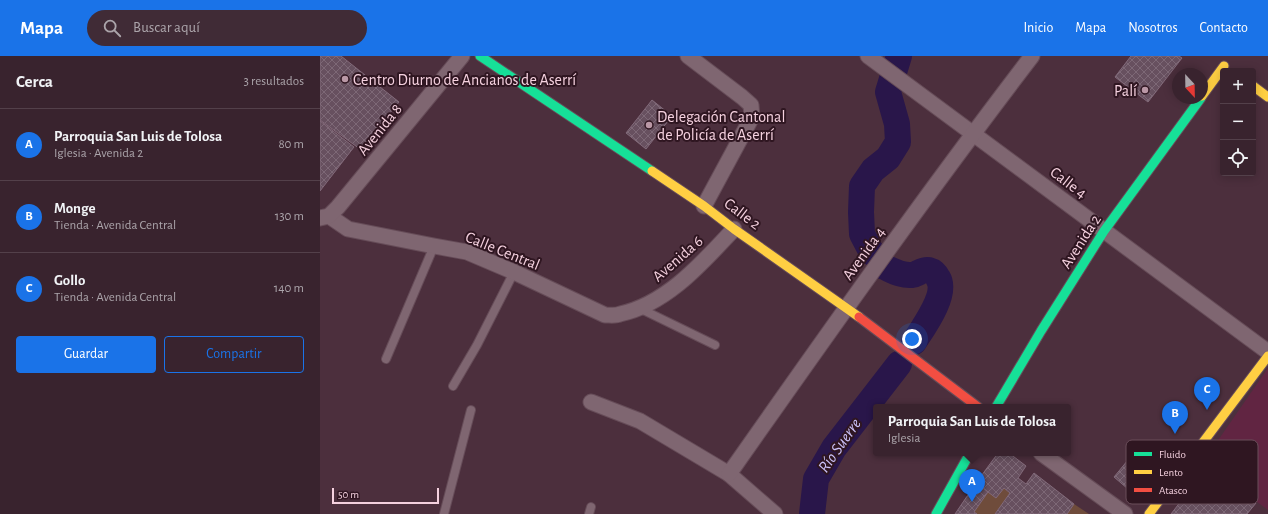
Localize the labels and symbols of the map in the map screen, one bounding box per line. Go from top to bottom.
north arrow [1172,68,1208,104]
place label: Centro Diurno de Ancianos de Aserrí [353,72,576,88]
marker: Centro Diurno de Ancianos de Aserrí [340,74,350,84]
place label: Palí [1114,83,1137,99]
marker: Palí [1140,85,1150,95]
street label: Avenida 8 [354,101,405,158]
place label: Delegación Cantonal de Policía de Aserrí [657,109,785,143]
marker: Delegación Cantonal de Policía de Aserrí [644,120,654,130]
street label: Calle 4 [1047,164,1090,202]
street label: Calle 2 [721,195,764,233]
street label: Avenida 2 [1058,212,1104,271]
street label: Avenida 4 [839,224,888,283]
street label: Calle Central [463,229,542,273]
street label: Avenida 6 [649,233,706,285]
your location [902,329,922,349]
pin: C [1194,377,1220,410]
pin: B [1162,401,1188,434]
water label: Río Suerre [815,415,864,475]
legend [1126,440,1258,504]
text: Fluido [1159,449,1186,460]
text: Lento [1159,467,1183,478]
pin: A [959,469,985,502]
text: Atasco [1159,485,1187,496]
scale bar [332,486,439,505]

